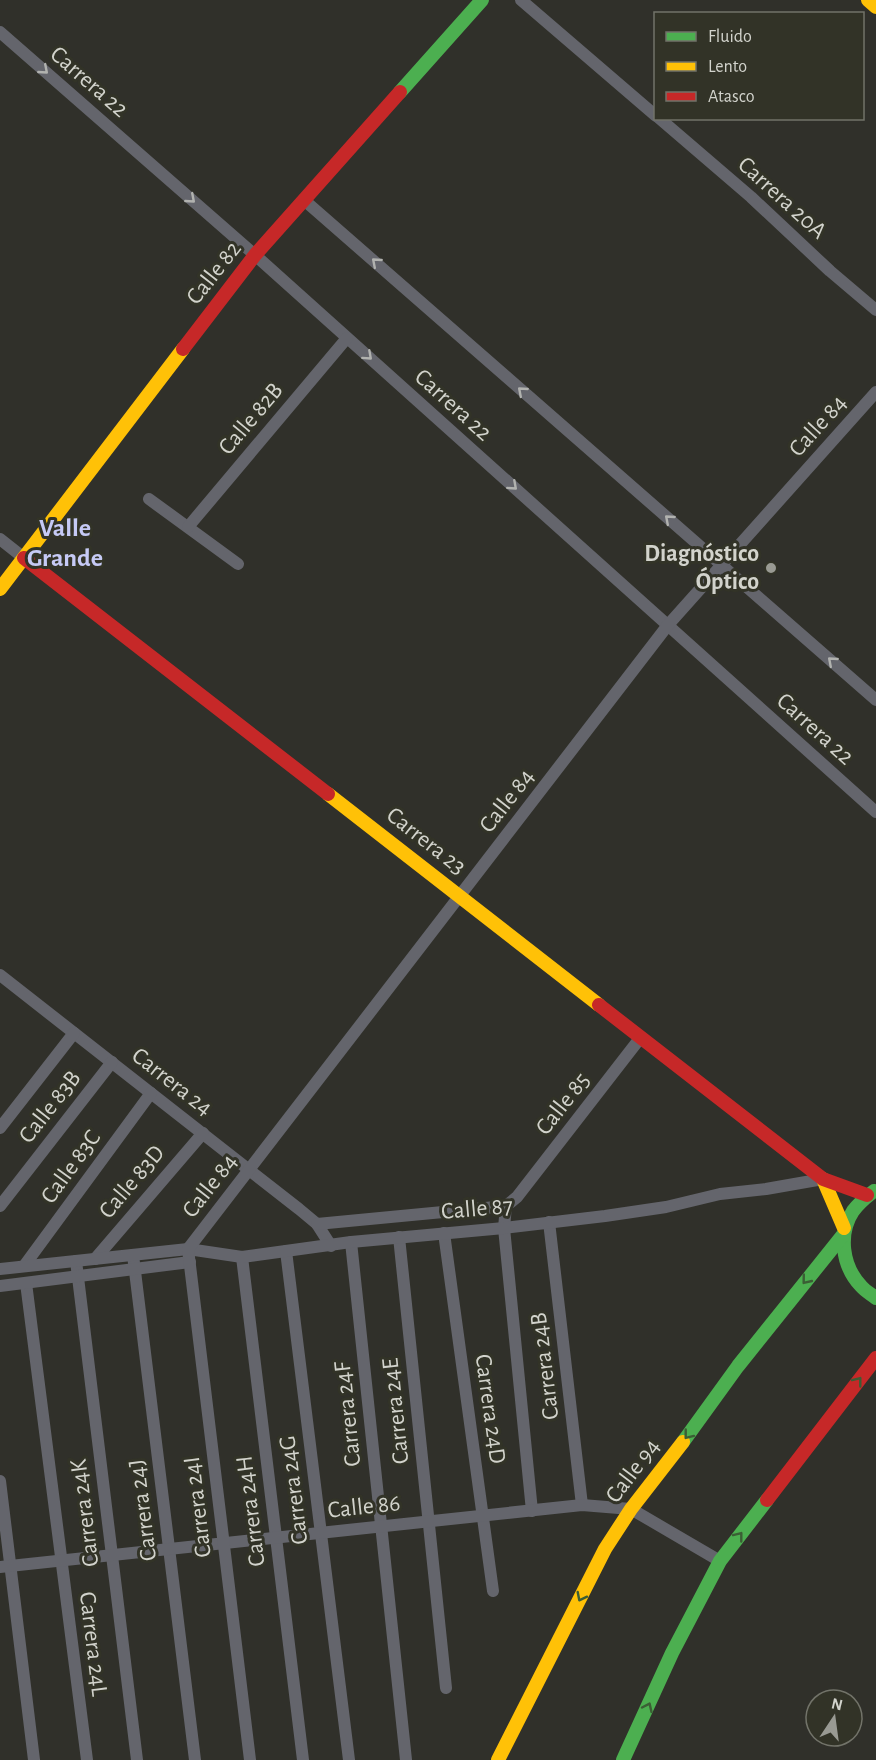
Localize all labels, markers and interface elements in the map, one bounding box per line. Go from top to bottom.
legend [654,12,864,120]
text: Fluido [708,28,752,46]
street label: Carrera 22 [46,42,133,122]
text: Lento [708,58,747,76]
one-way arrow [37,63,48,74]
text: Atasco [708,88,755,106]
street label: Carrera 20A [733,152,831,244]
one-way arrow [184,192,195,203]
street label: Calle 82 [182,237,246,309]
one-way arrow [371,259,382,270]
one-way arrow [361,349,371,360]
street label: Carrera 22 [410,365,496,446]
street label: Calle 82B [214,378,288,460]
one-way arrow [518,387,529,398]
street label: Calle 84 [785,391,851,461]
one-way arrow [506,479,517,490]
district label: Valle Grande [27,515,103,571]
one-way arrow [665,515,676,526]
place label: Diagnóstico Óptico [644,542,759,594]
marker: Diagnóstico Óptico [764,561,778,575]
one-way arrow [828,657,839,668]
street label: Carrera 22 [772,689,858,770]
street label: Calle 84 [475,765,539,837]
street label: Carrera 23 [382,803,470,879]
street label: Carrera 24 [127,1043,217,1121]
street label: Calle 83B [14,1066,86,1148]
street label: Calle 85 [531,1068,595,1140]
street label: Calle 83C [37,1126,105,1208]
street label: Calle 83D [95,1141,169,1223]
street label: Calle 84 [178,1150,242,1222]
street label: Calle 87 [440,1194,514,1224]
one-way arrow [803,1274,814,1285]
street label: Carrera 24B [527,1311,563,1421]
street label: Carrera 24D [470,1353,510,1465]
street label: Carrera 24E [378,1356,413,1465]
street label: Carrera 24F [331,1360,365,1468]
one-way arrow [851,1377,862,1388]
one-way arrow [685,1428,696,1439]
street label: Carrera 24G [275,1434,313,1546]
street label: Calle 94 [601,1435,665,1507]
street label: Carrera 24H [232,1454,270,1568]
street label: Carrera 24I [180,1455,216,1559]
street label: Carrera 24K [66,1457,103,1568]
street label: Carrera 24J [125,1458,161,1562]
street label: Calle 86 [326,1491,402,1523]
one-way arrow [732,1531,743,1542]
street label: Carrera 24L [75,1590,111,1698]
one-way arrow [577,1591,588,1602]
north arrow [804,1688,864,1748]
text: N [830,1695,844,1713]
one-way arrow [640,1703,652,1714]

